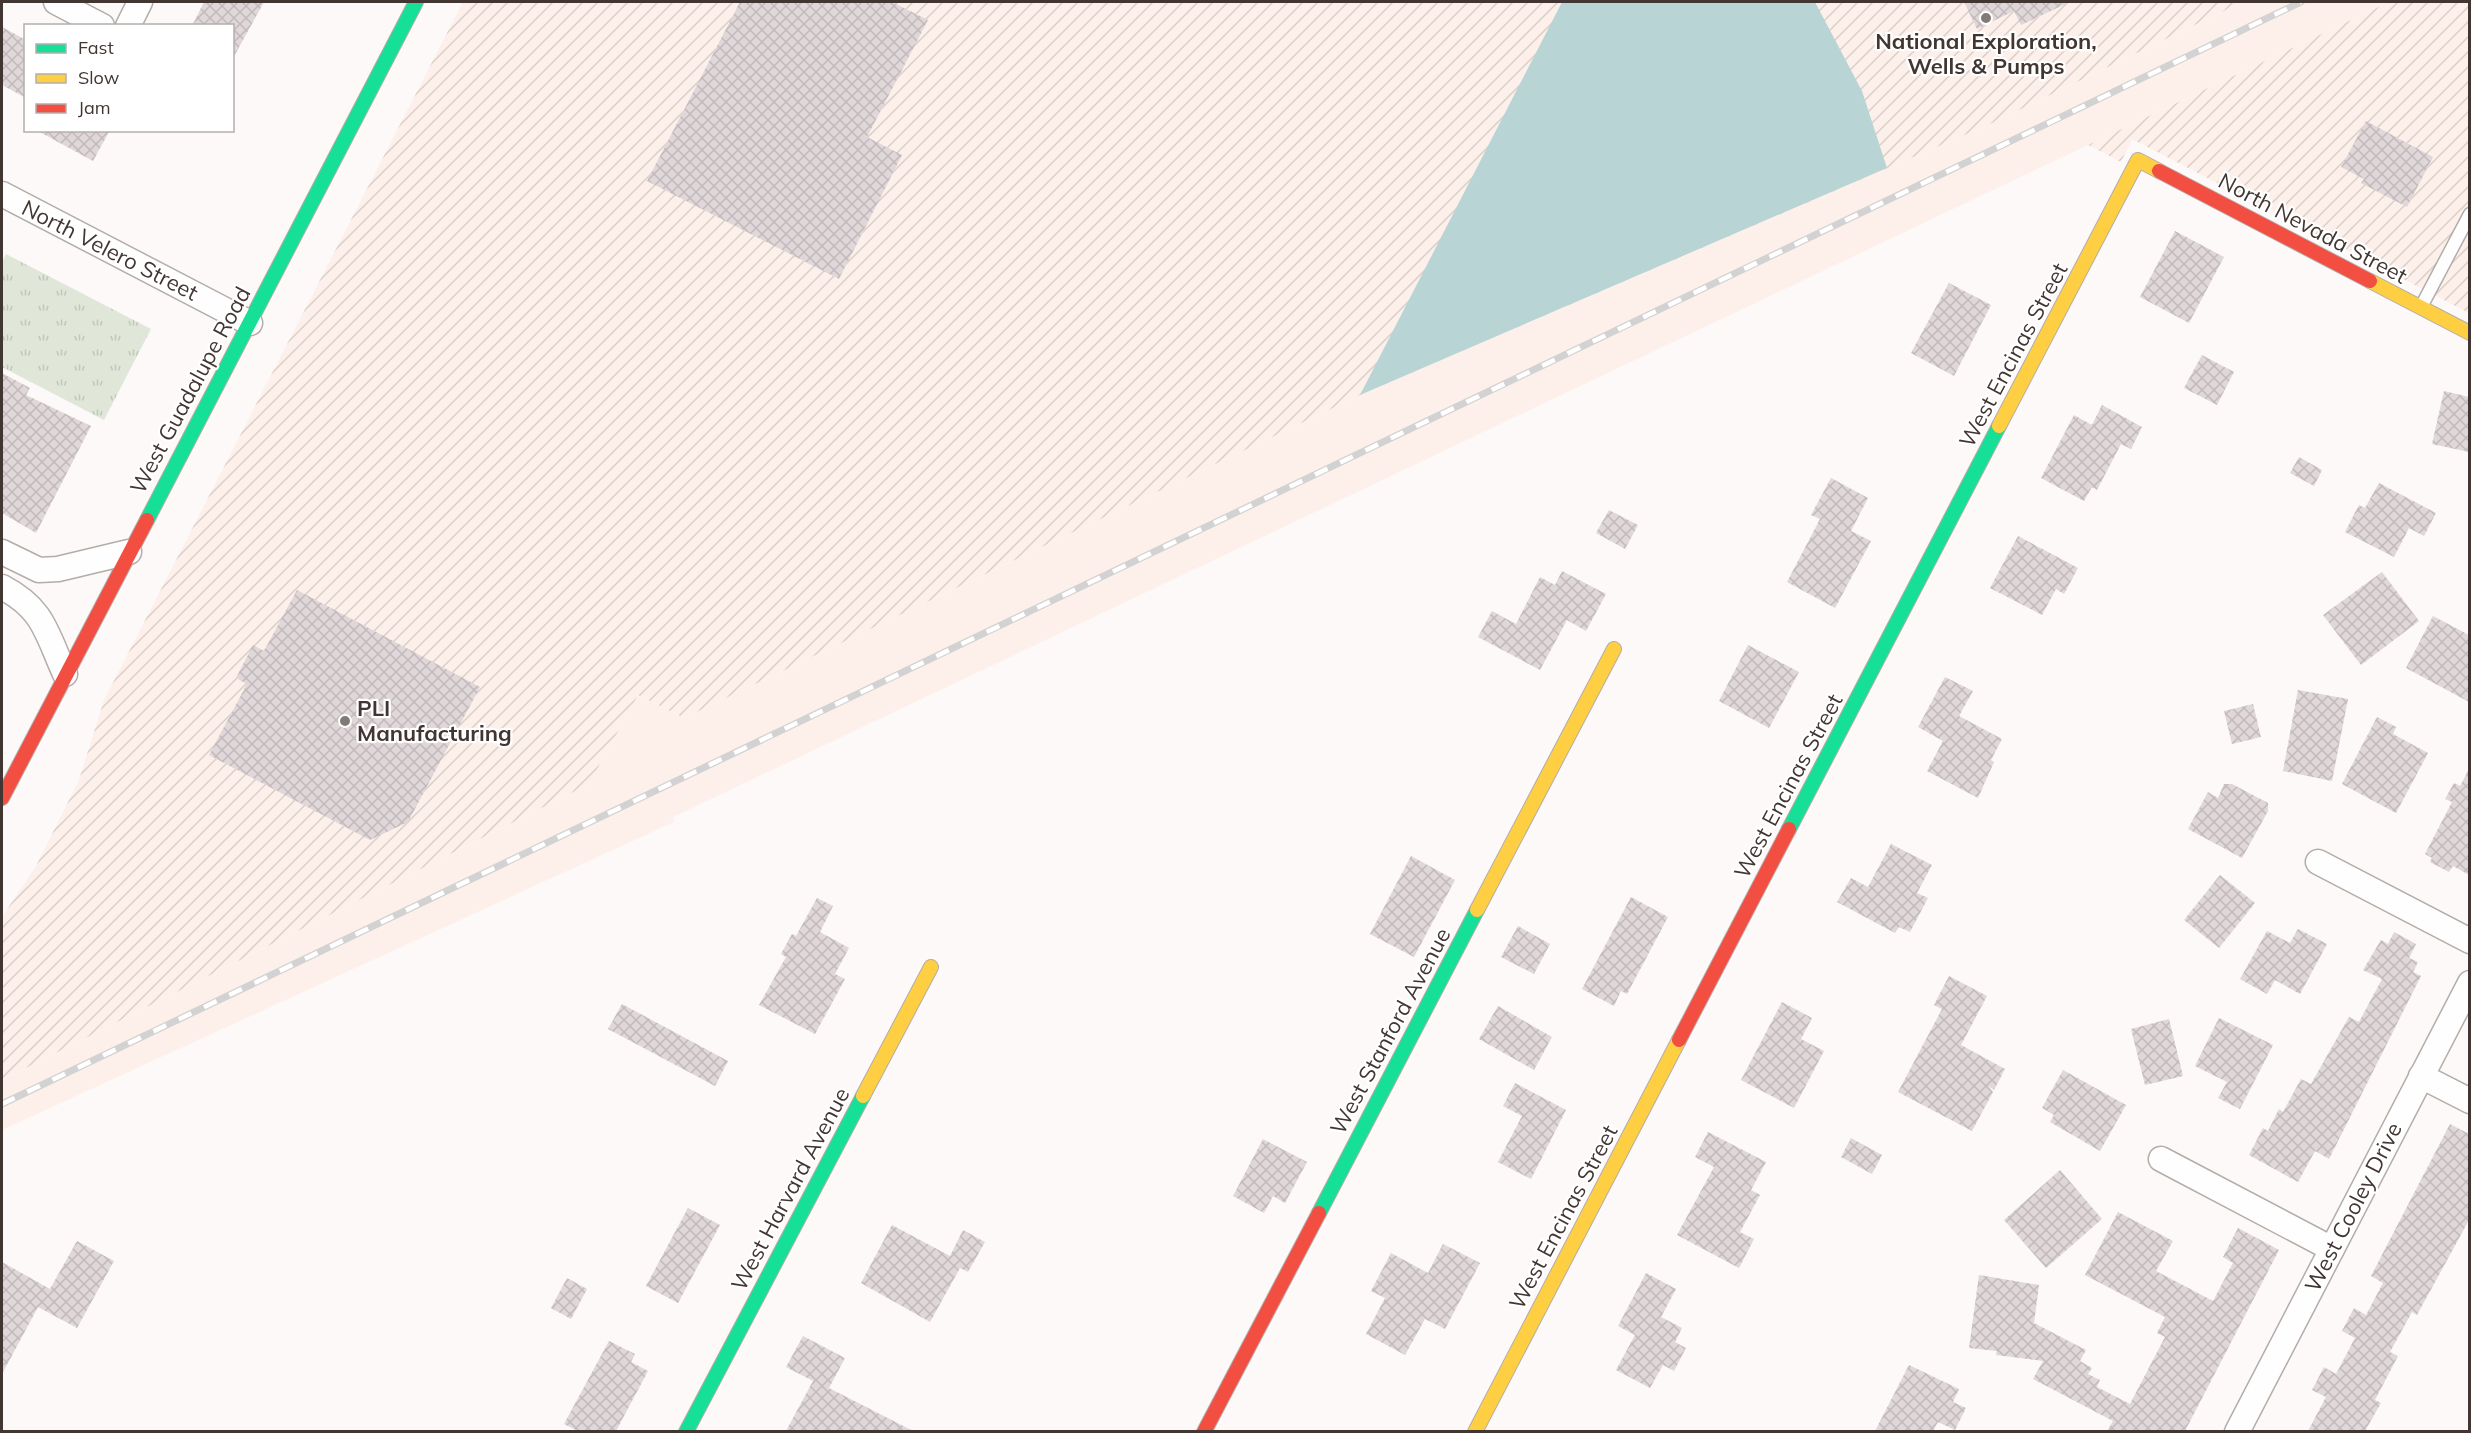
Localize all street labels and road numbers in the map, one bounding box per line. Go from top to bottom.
street label: North Nevada Street [2214,166,2412,290]
street label: North Velero Street [17,193,203,307]
street label: West Encinas Street [1953,258,2074,452]
street label: West Guadalupe Road [124,282,256,498]
street label: West Encinas Street [1728,689,1849,883]
street label: West Stanford Avenue [1324,923,1456,1139]
street label: West Harvard Avenue [725,1083,855,1295]
street label: West Cooley Drive [2298,1118,2408,1296]
street label: West Encinas Street [1503,1120,1624,1314]

